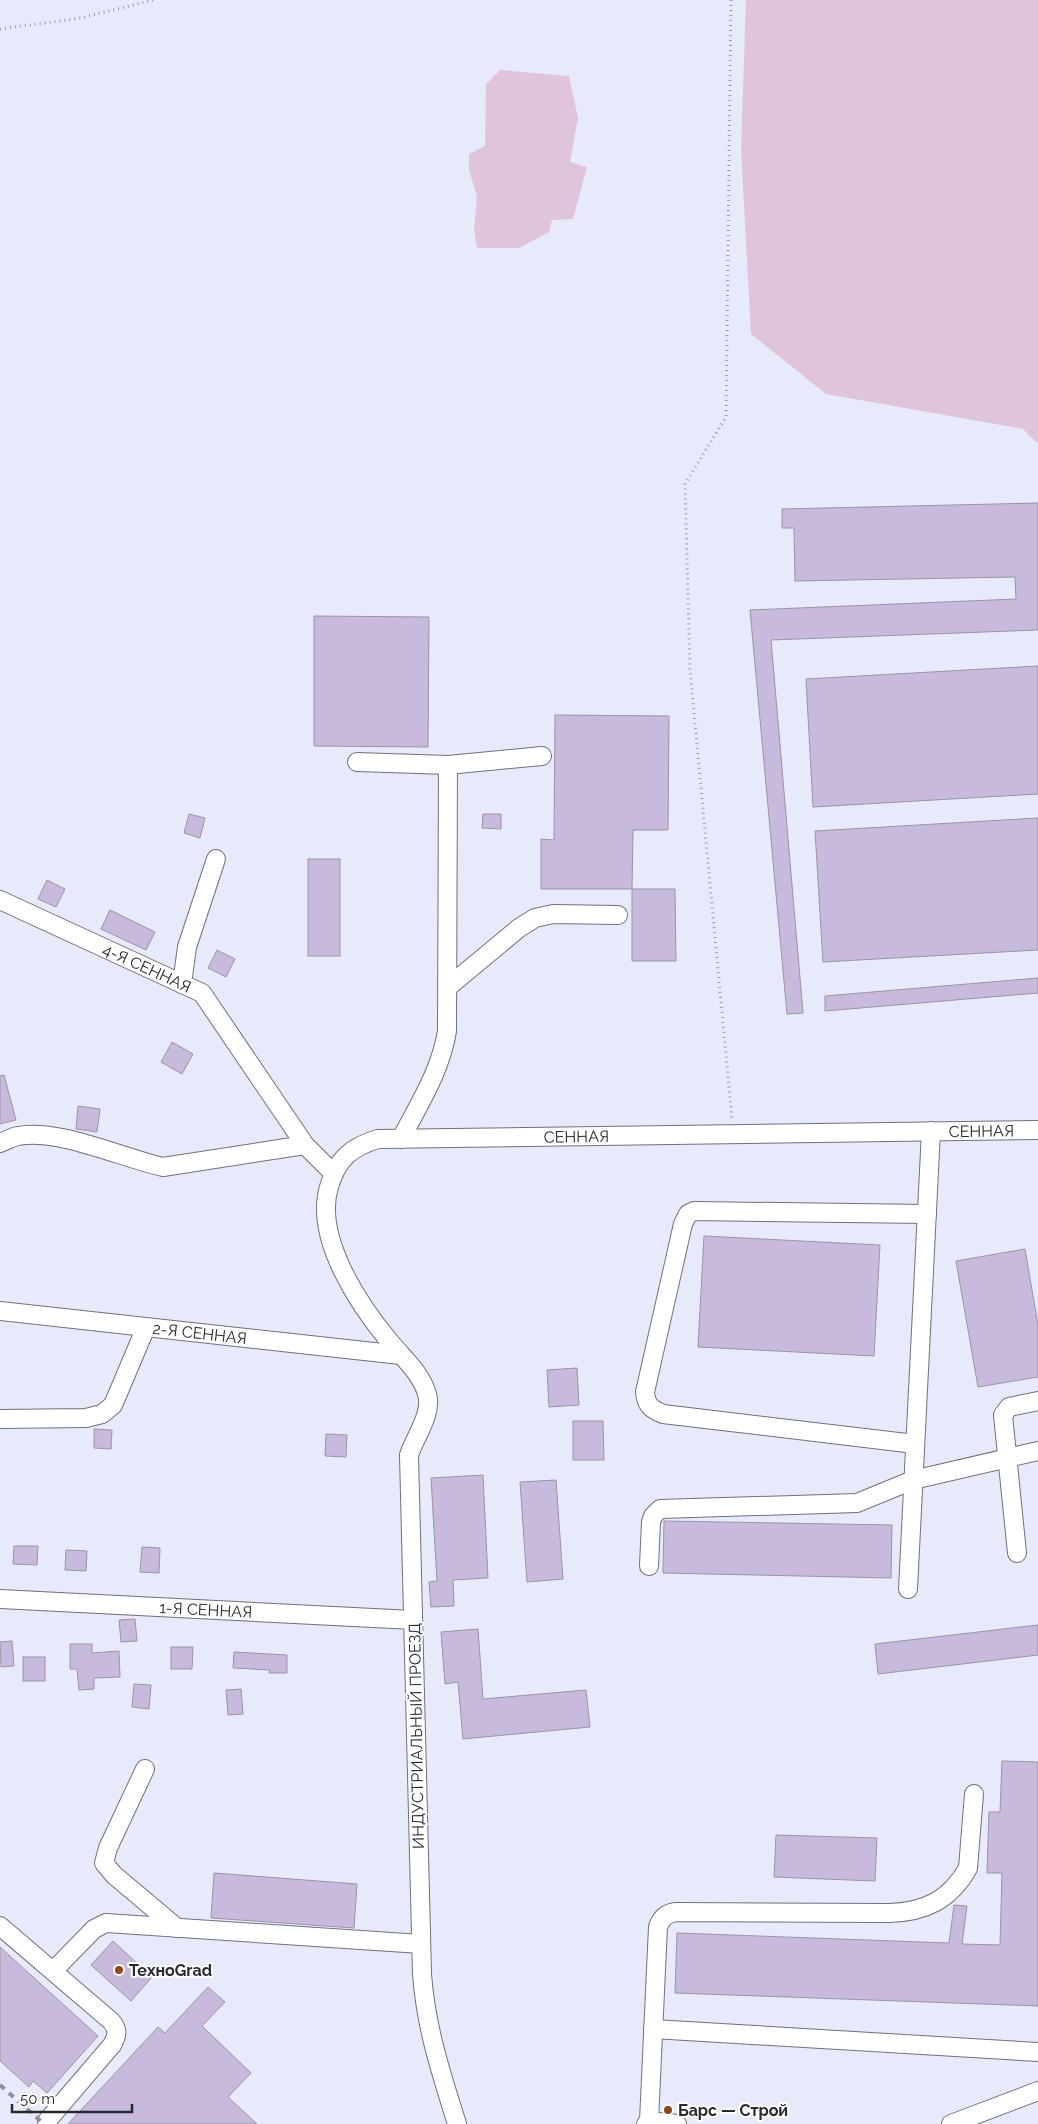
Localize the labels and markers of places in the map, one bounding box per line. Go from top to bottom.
place label: ТехноGrad [129,1961,212,1980]
marker: ТехноGrad [113,1964,125,1976]
place label: Барс — Строй [678,2101,788,2120]
marker: Барс — Строй [662,2104,674,2116]

